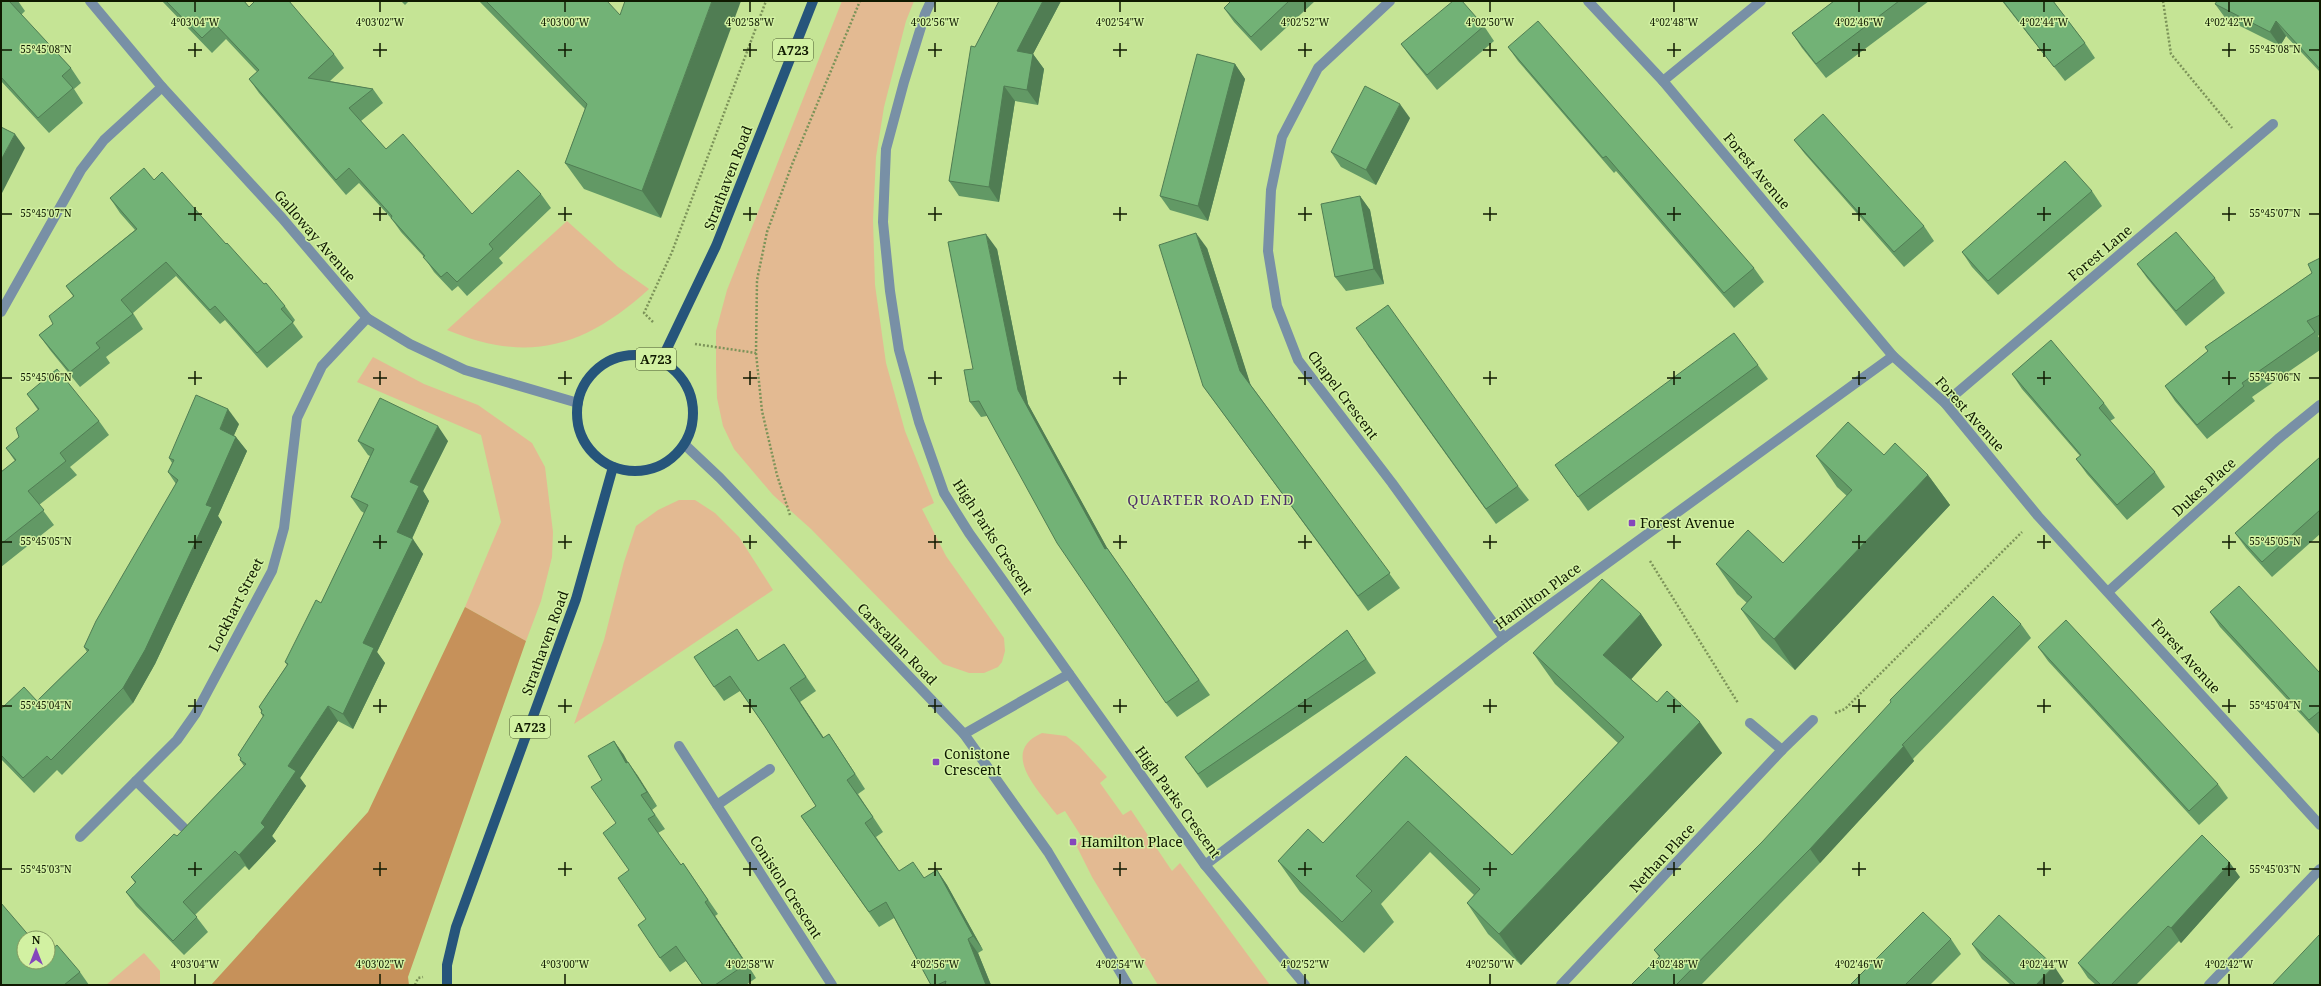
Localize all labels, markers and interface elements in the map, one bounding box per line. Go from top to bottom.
text: 4°03'04"W [171,15,220,29]
text: 4°03'02"W [356,15,405,29]
text: 4°03'00"W [541,15,590,29]
text: 4°02'58"W [726,15,775,29]
text: 4°02'56"W [911,15,960,29]
text: 4°02'54"W [1096,15,1145,29]
text: 4°02'52"W [1281,15,1330,29]
text: 4°02'50"W [1466,15,1515,29]
text: 4°02'48"W [1650,15,1699,29]
text: 4°02'46"W [1835,15,1884,29]
text: 4°02'44"W [2020,15,2069,29]
text: 4°02'42"W [2205,15,2254,29]
road number: A723 [773,39,813,61]
text: 55°45'08"N [20,42,72,56]
text: 55°45'08"N [2249,42,2301,56]
street label: Strathaven Road [699,122,756,233]
street label: Forest Avenue [1720,128,1795,213]
street label: Galloway Avenue [270,186,361,286]
text: 55°45'07"N [20,206,72,220]
text: 55°45'07"N [2249,206,2301,220]
street label: Forest Lane [2064,220,2136,285]
street label: Chapel Crescent [1304,346,1383,443]
road number: A723 [636,348,676,370]
text: 55°45'06"N [20,370,72,384]
text: 55°45'06"N [2249,370,2301,384]
street label: Forest Avenue [1932,372,2009,455]
street label: Dukes Place [2168,453,2240,520]
street label: High Parks Crescent [949,475,1038,598]
district label: QUARTER ROAD END [1127,489,1295,509]
place label: Forest Avenue [1640,513,1735,532]
marker: Forest Avenue [1627,518,1637,528]
text: 55°45'05"N [20,534,72,548]
text: 55°45'05"N [2249,534,2301,548]
street label: Lockhart Street [204,555,267,655]
street label: Hamilton Place [1491,558,1584,633]
street label: Strathaven Road [517,587,572,698]
street label: Carscallan Road [853,599,942,689]
street label: Forest Avenue [2148,614,2225,697]
text: 55°45'04"N [20,698,72,712]
text: 55°45'04"N [2249,698,2301,712]
road number: A723 [510,716,550,738]
street label: High Parks Crescent [1131,742,1226,862]
place label: Conistone Crescent [944,744,1010,779]
marker: Conistone Crescent [931,757,941,767]
street label: Nethan Place [1625,819,1698,896]
street label: Coniston Crescent [746,831,827,942]
place label: Hamilton Place [1081,832,1183,851]
marker: Hamilton Place [1068,837,1078,847]
text: 55°45'03"N [20,862,72,876]
text: 55°45'03"N [2249,862,2301,876]
north arrow [16,930,56,970]
text: N [32,932,41,947]
text: 4°03'04"W [171,957,220,971]
text: 4°03'02"W [356,957,405,971]
text: 4°03'00"W [541,957,590,971]
text: 4°02'58"W [726,957,775,971]
text: 4°02'56"W [911,957,960,971]
text: 4°02'54"W [1096,957,1145,971]
text: 4°02'52"W [1281,957,1330,971]
text: 4°02'50"W [1466,957,1515,971]
text: 4°02'48"W [1650,957,1699,971]
text: 4°02'46"W [1835,957,1884,971]
text: 4°02'44"W [2020,957,2069,971]
text: 4°02'42"W [2205,957,2254,971]

